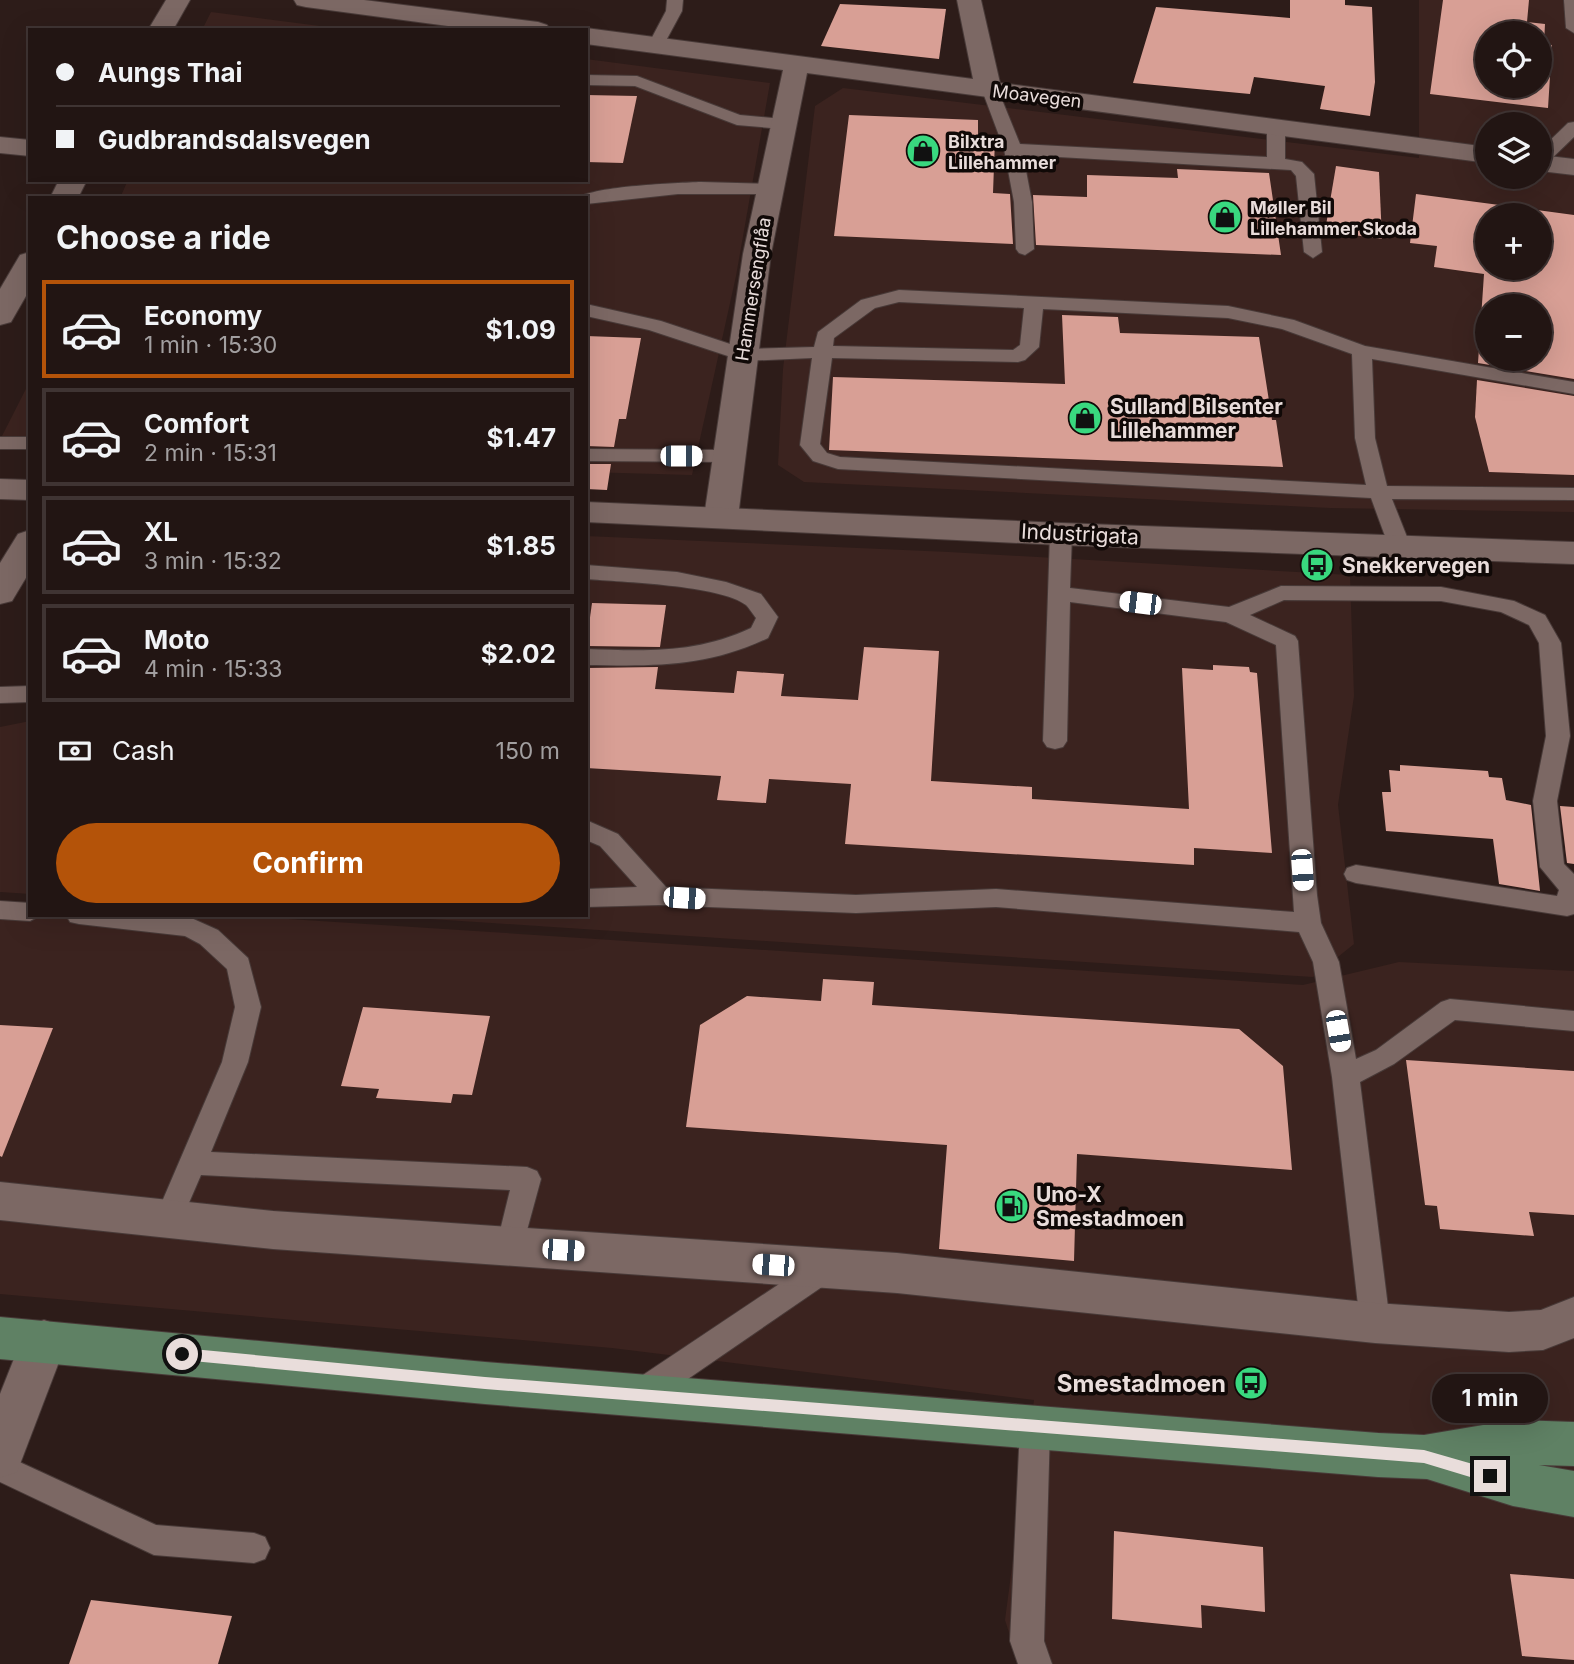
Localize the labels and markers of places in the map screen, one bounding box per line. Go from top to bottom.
place label: Bilxtra Lillehammer [948,131,1056,173]
shop icon: Bilxtra Lillehammer [904,132,942,170]
place label: Møller Bil Lillehammer Skoda [1250,197,1417,239]
shop icon: Møller Bil Lillehammer Skoda [1206,198,1244,236]
place label: Sulland Bilsenter Lillehammer [1110,394,1283,443]
shop icon: Sulland Bilsenter Lillehammer [1066,399,1104,437]
bus stop icon: Snekkervegen [1298,546,1336,584]
place label: Snekkervegen [1342,553,1490,578]
place label: Uno-X Smestadmoen [1036,1182,1184,1231]
fuel station icon: Uno-X Smestadmoen [993,1187,1031,1225]
bus stop icon: Smestadmoen [1232,1364,1270,1402]
place label: Smestadmoen [1057,1369,1226,1398]

